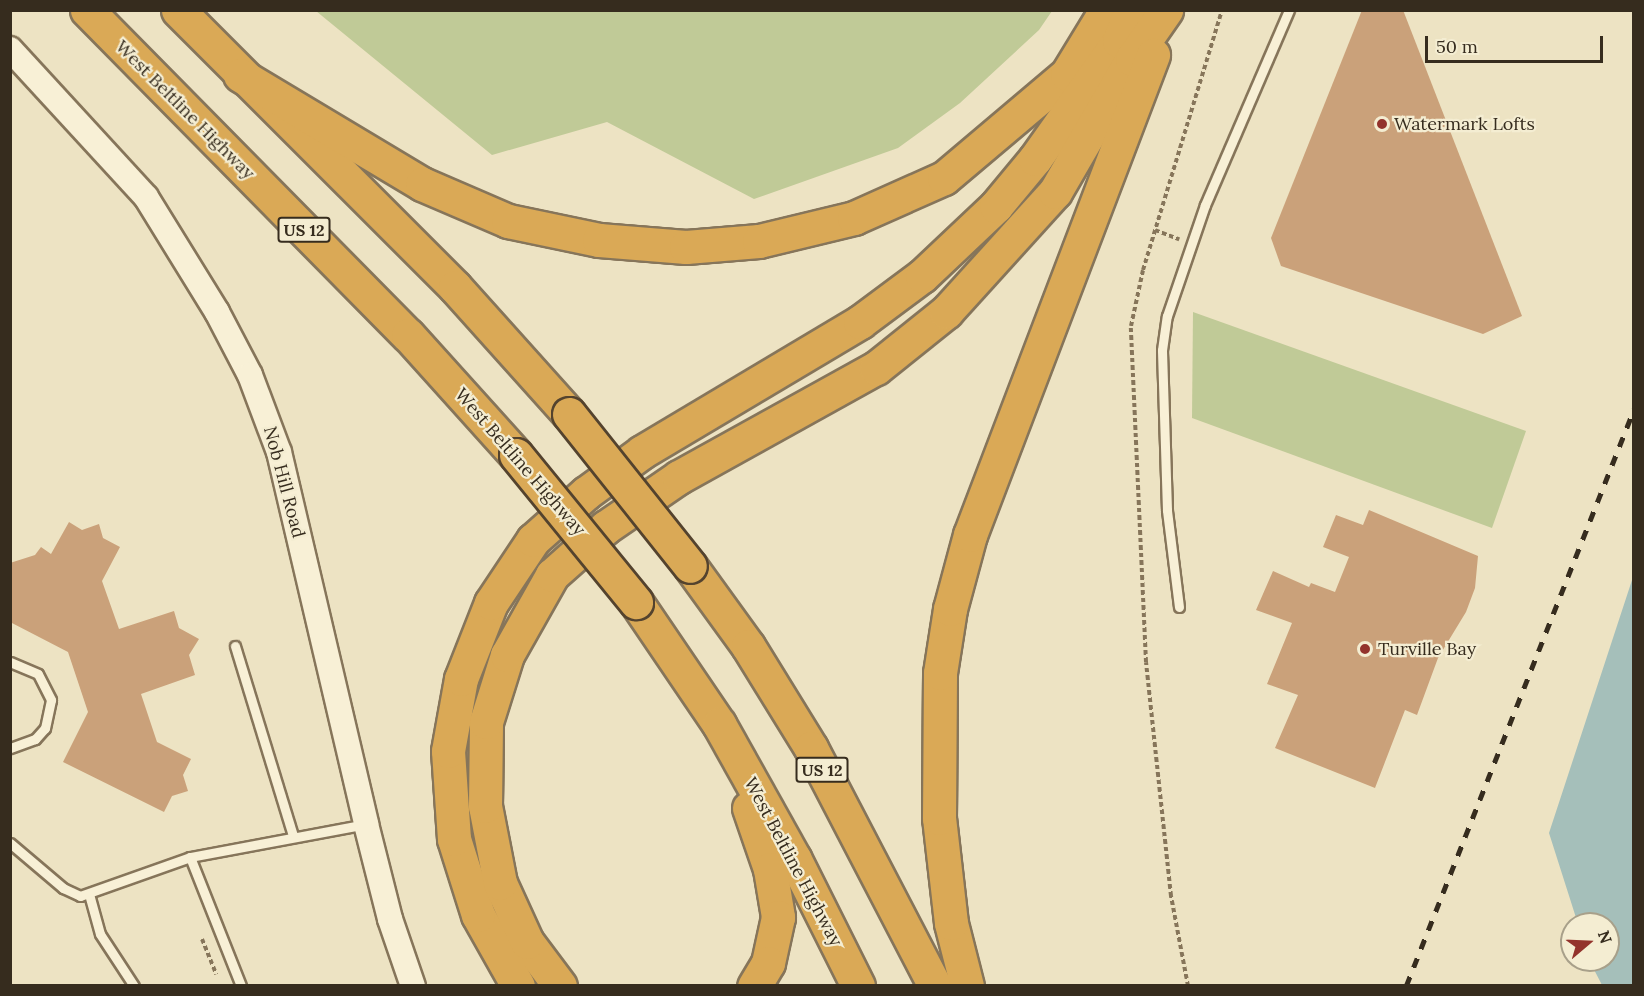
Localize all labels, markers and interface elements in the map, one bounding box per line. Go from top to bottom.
scale bar [1428,24,1606,62]
text: 50 m [1436,35,1478,58]
street label: West Beltline Highway [111,36,259,184]
place label: Watermark Lofts [1394,113,1535,135]
marker: Watermark Lofts [1375,117,1389,131]
road number: US 12 [277,217,331,243]
street label: West Beltline Highway [450,384,590,540]
street label: Nob Hill Road [259,424,309,540]
place label: Turville Bay [1378,638,1476,660]
marker: Turville Bay [1356,640,1374,658]
road number: US 12 [795,757,849,783]
street label: West Beltline Highway [739,774,847,950]
north arrow [1560,912,1620,972]
text: N [1594,928,1617,946]

